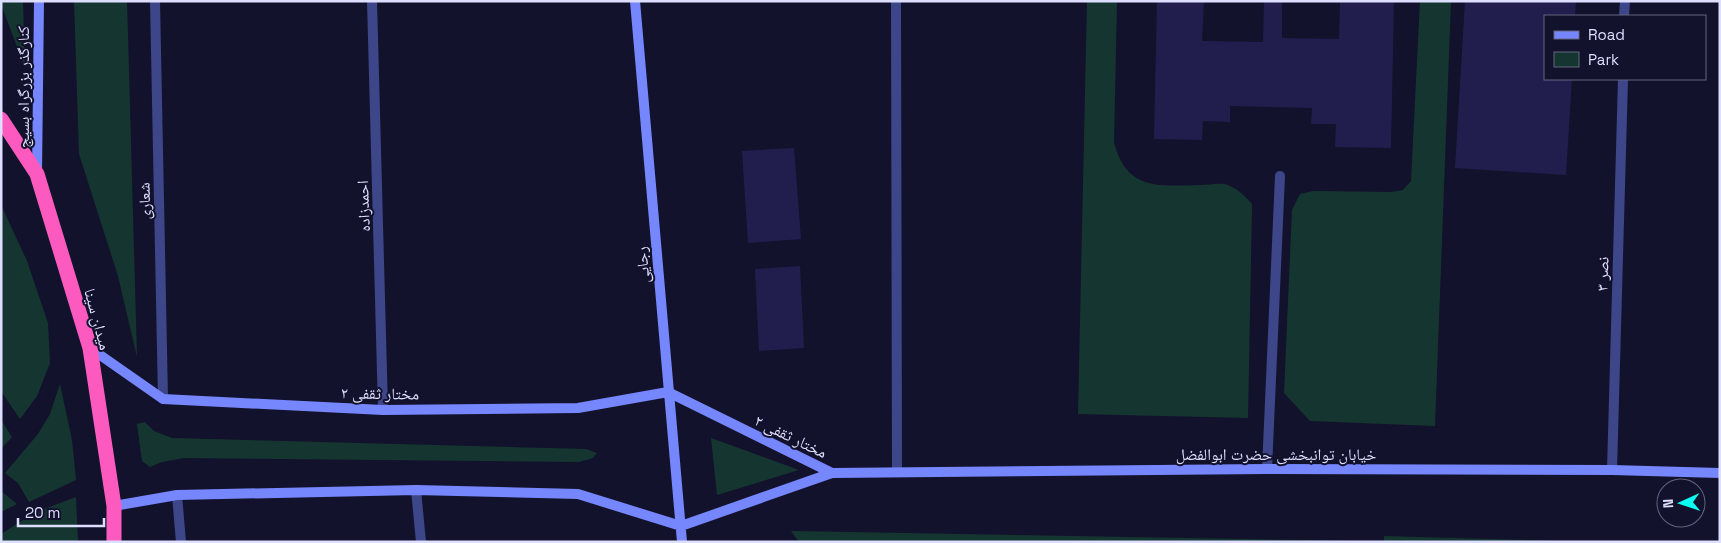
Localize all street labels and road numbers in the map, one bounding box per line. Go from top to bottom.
street label: کنارگذر بزرگراه بسیج [13,26,34,148]
street label: احمدزاده [352,180,375,232]
street label: شعاری [134,182,155,220]
street label: رجایی [630,246,655,284]
street label: نصر ۳ [1591,256,1614,292]
street label: میدان سینا [79,286,116,352]
street label: مختار ثقفی ۲ [341,382,419,405]
street label: مختار ثقفی ۲ [751,410,831,463]
street label: خیابان توانبخشی حضرت ابوالفضل [1176,444,1376,465]

